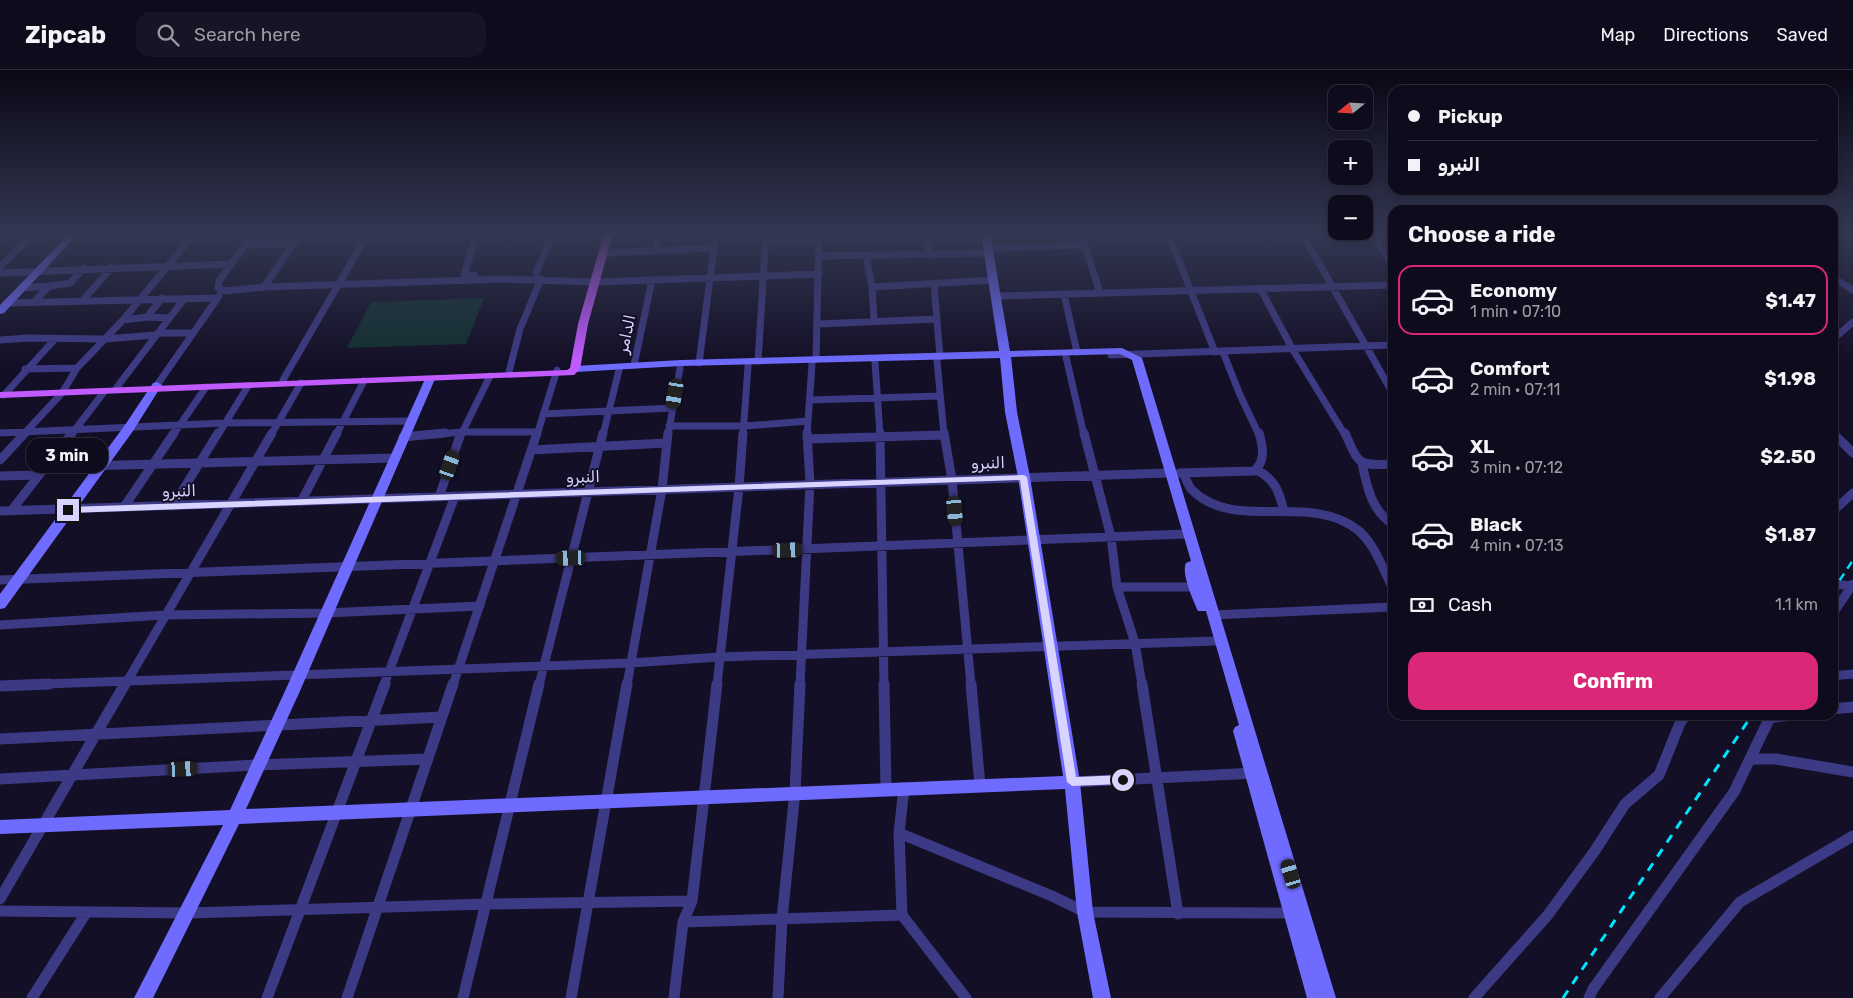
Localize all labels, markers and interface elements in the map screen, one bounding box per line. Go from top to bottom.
search box [136,12,486,57]
text: Zipcab [25,21,106,49]
icon: search [154,21,182,49]
text: Search here [194,23,301,46]
text: Map [1600,24,1635,46]
text: Directions [1663,24,1749,46]
text: Saved [1777,24,1828,46]
north arrow [1328,85,1372,130]
map controls [1328,85,1373,240]
text: Pickup [1438,105,1503,128]
button: + [1328,140,1373,185]
text: النبرو [1438,153,1480,176]
button: − [1328,195,1373,240]
text: Choose a ride [1408,221,1555,248]
icon: car [1410,278,1455,323]
text: Economy [1470,279,1557,302]
text: $1.47 [1765,289,1816,312]
text: 1 min · 07:10 [1470,302,1561,321]
street label: الدامر [612,313,640,356]
icon: car [1410,356,1455,401]
text: Comfort [1470,357,1550,380]
text: $1.98 [1764,367,1816,390]
car [665,378,684,410]
text: 2 min · 07:11 [1470,380,1560,399]
icon: car [1410,434,1455,479]
text: XL [1470,435,1494,458]
callout: 3 min [27,438,109,472]
text: $2.50 [1760,445,1816,468]
text: 3 min [45,446,89,465]
car [438,448,461,482]
street label: النبرو [971,453,1005,474]
text: 3 min · 07:12 [1470,458,1563,477]
street label: النبرو [566,467,600,488]
street label: النبرو [162,481,196,502]
car [946,495,963,527]
route end [57,499,79,521]
icon: car [1410,512,1455,557]
text: Black [1470,513,1522,536]
text: $1.87 [1765,523,1816,546]
text: 4 min · 07:13 [1470,536,1564,555]
car [772,542,803,558]
car [555,550,586,566]
icon: cash [1408,591,1436,619]
text: Cash [1448,593,1492,616]
text: 1.1 km [1775,595,1818,614]
button: Confirm [1408,652,1818,710]
car [167,761,198,777]
route start [1112,769,1134,791]
car [1279,857,1302,891]

